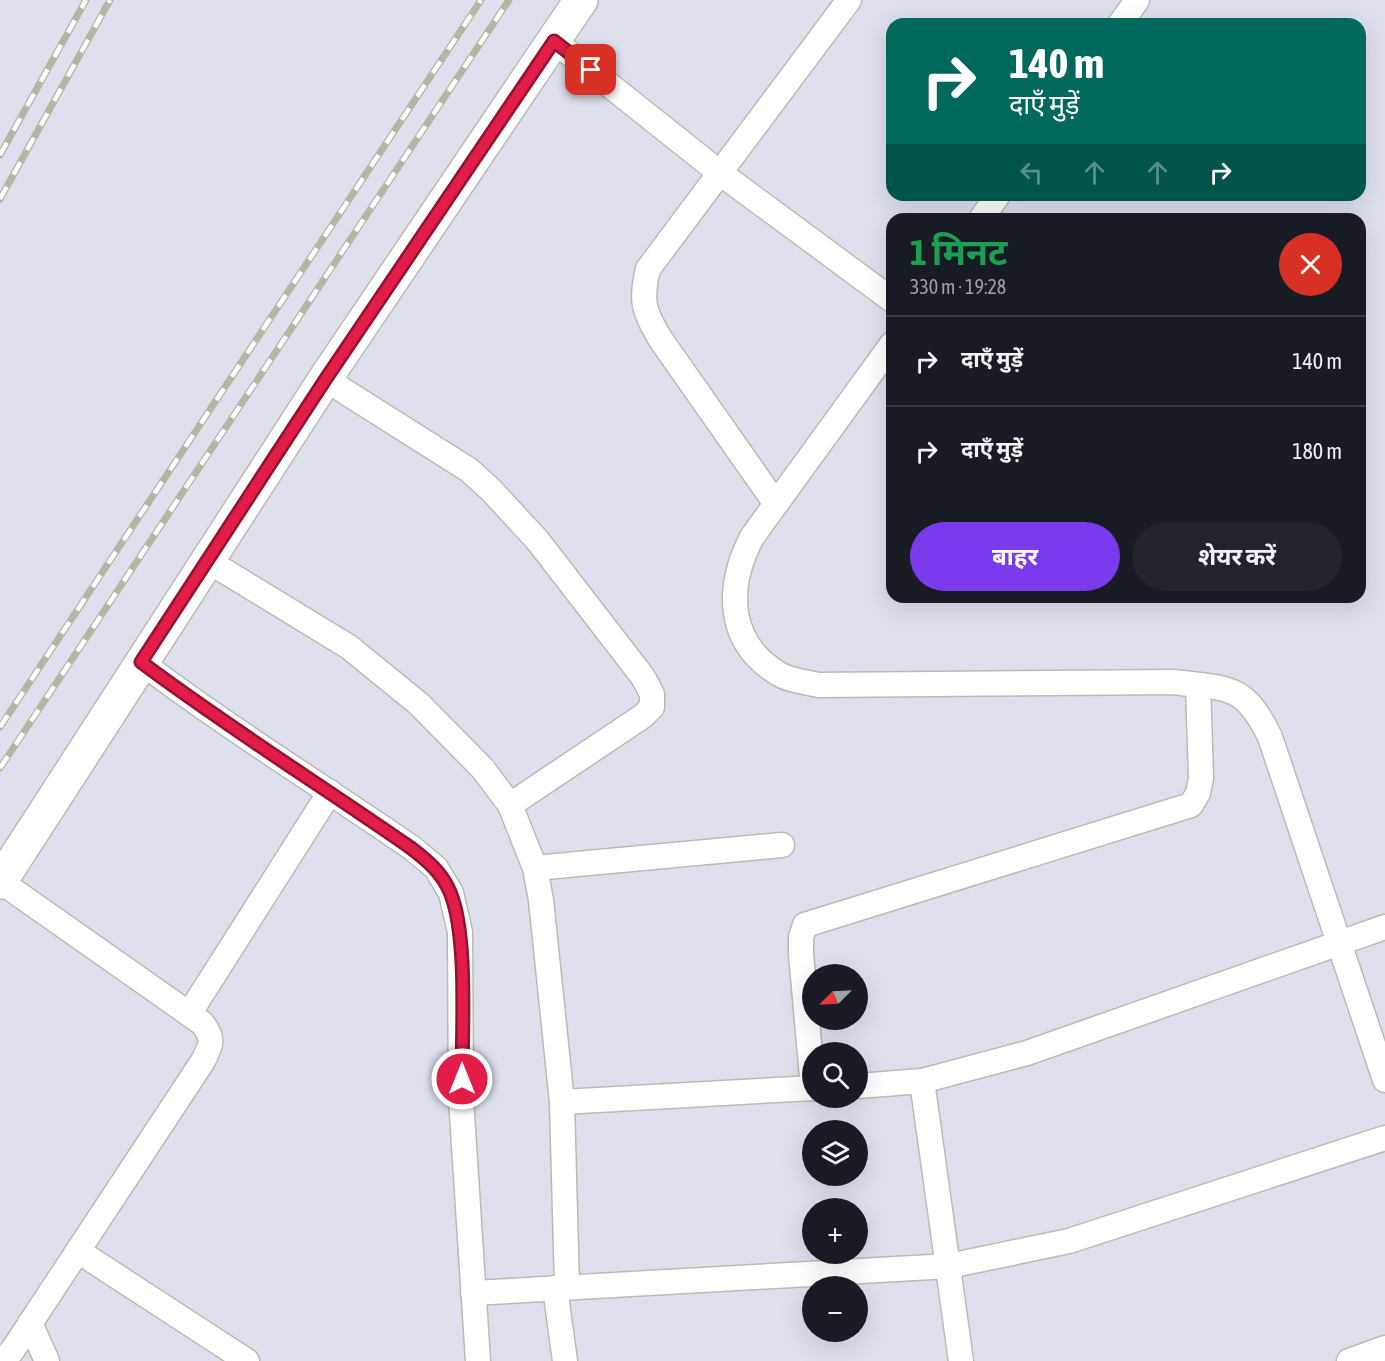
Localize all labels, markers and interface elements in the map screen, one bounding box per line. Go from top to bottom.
text: 140 m [1009,39,1104,87]
icon: right [910,42,988,120]
pin [565,44,616,95]
icon: arrive [574,53,607,86]
text: दाएँ मुड़ें [1009,89,1080,120]
icon: left [1015,156,1048,189]
icon: ahead [1078,156,1111,189]
icon: ahead [1141,156,1174,189]
icon: right [1204,156,1237,189]
text: 1 मिनट [910,231,1007,273]
button: close [1279,233,1342,296]
text: 330 m · 19:28 [910,275,1006,298]
icon: right [910,345,943,378]
text: दाएँ मुड़ें [961,346,1023,372]
text: 140 m [1292,348,1342,374]
icon: right [910,435,943,468]
text: दाएँ मुड़ें [961,436,1023,462]
text: 180 m [1292,438,1342,464]
button: बाहर [910,522,1120,591]
button: शेयर करें [1132,522,1342,591]
north arrow [802,964,868,1030]
map controls [802,964,868,1342]
button: search [802,1042,868,1108]
position arrow [430,1047,494,1111]
button: layers [802,1120,868,1186]
button: + [802,1198,868,1264]
button: − [802,1276,868,1342]

